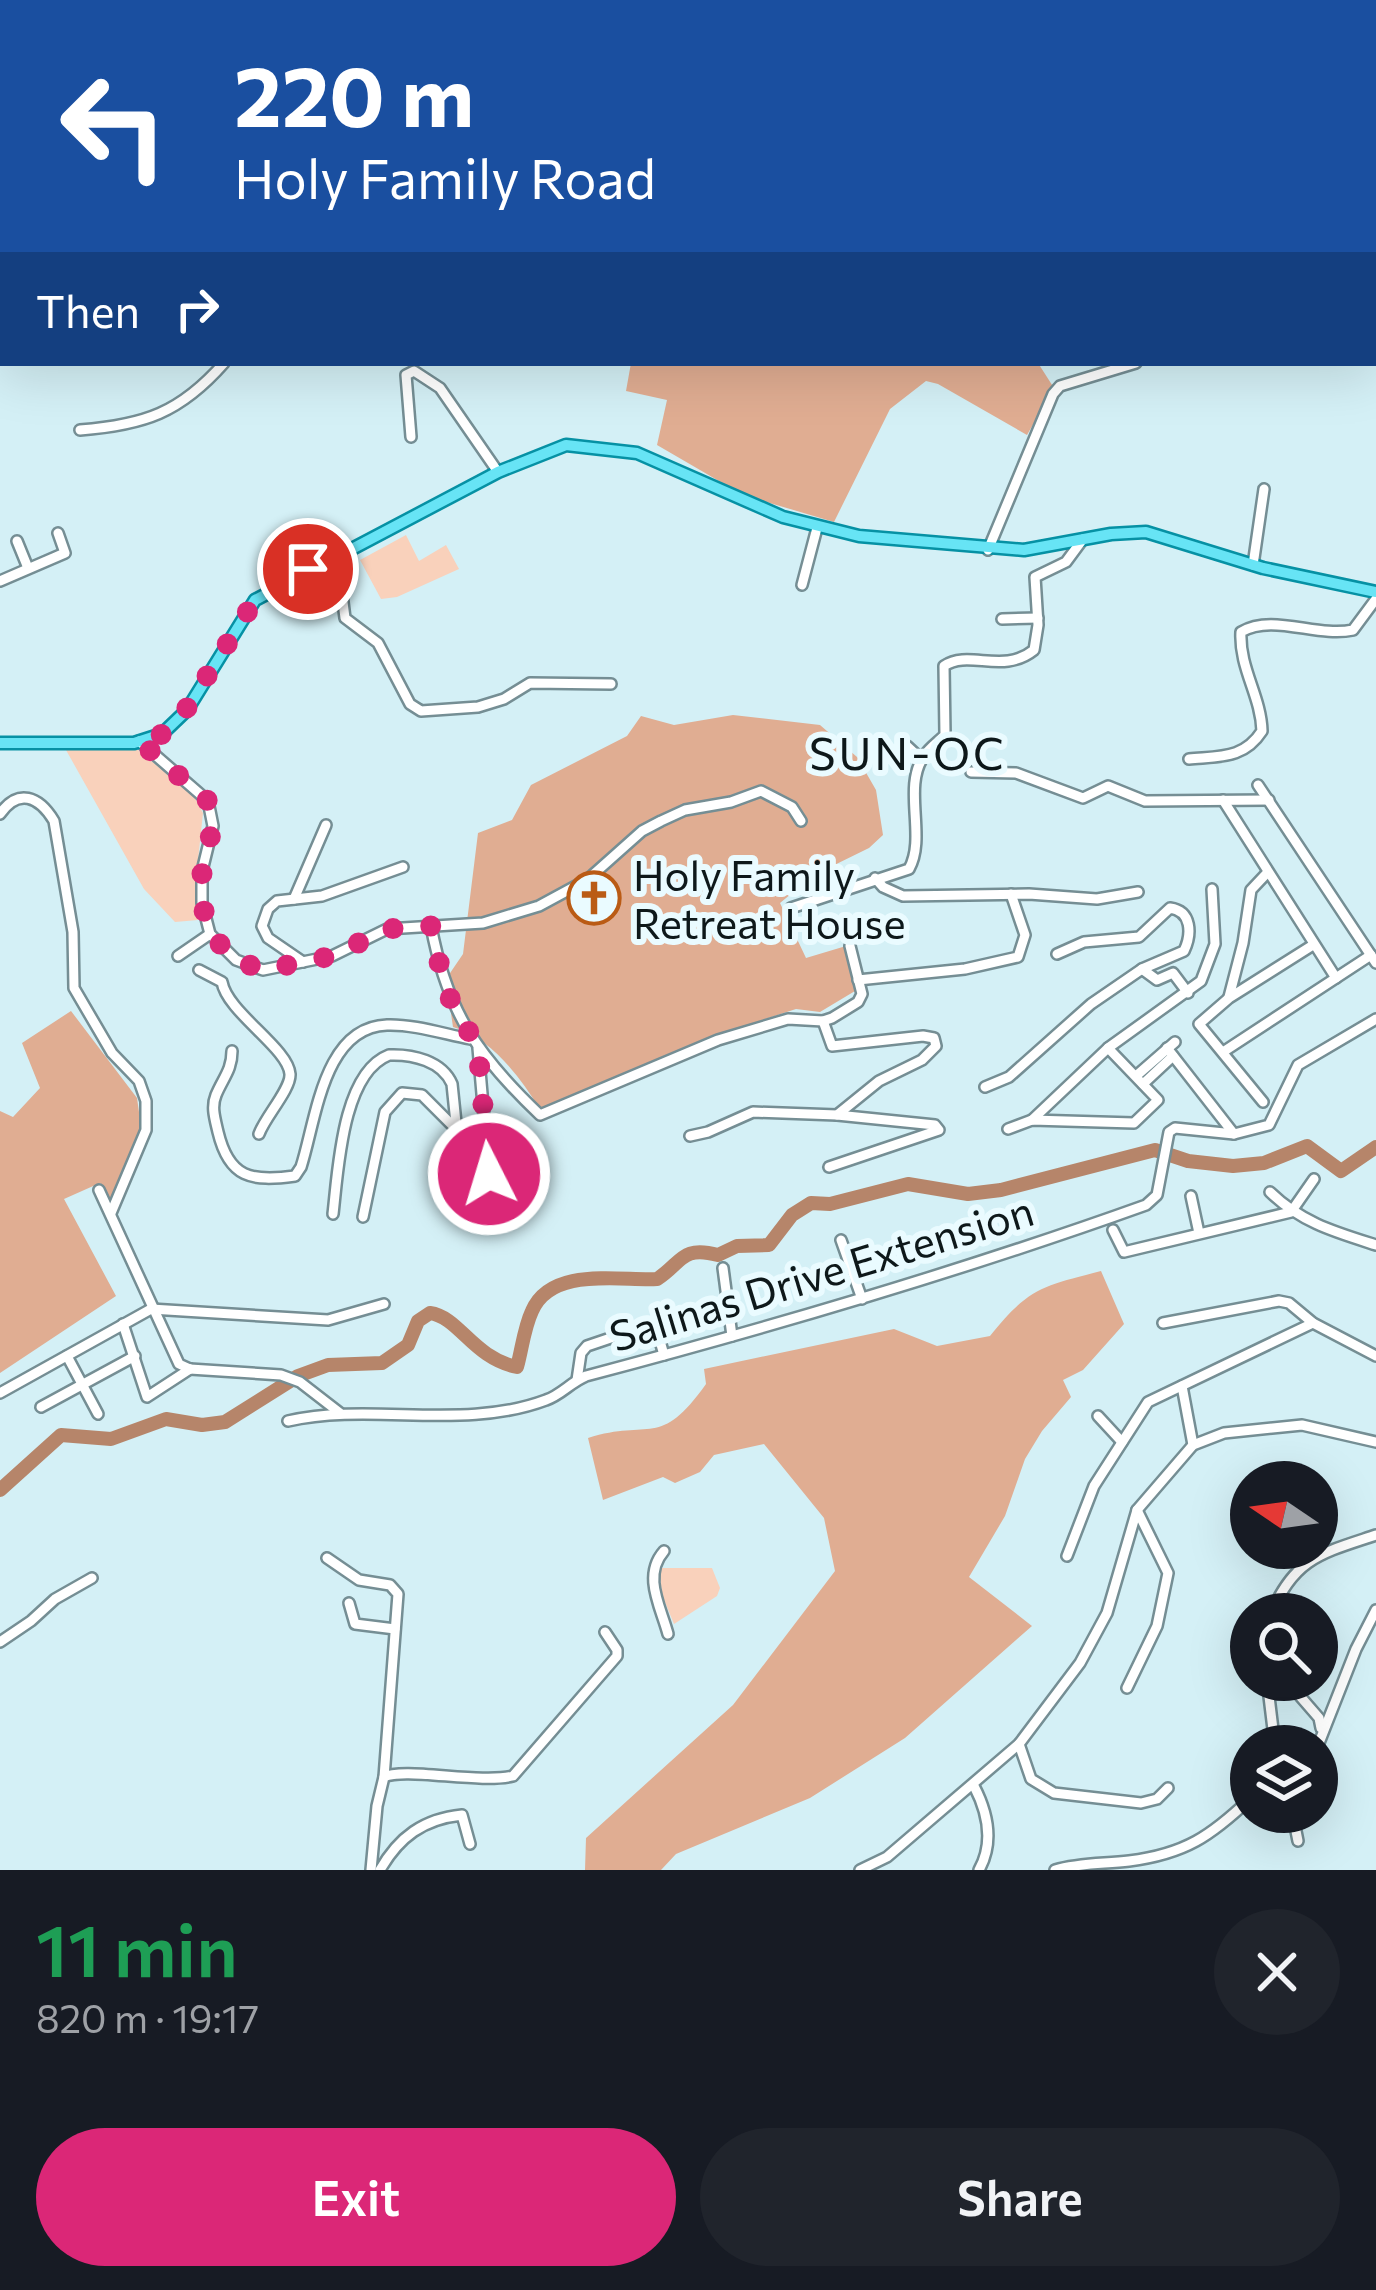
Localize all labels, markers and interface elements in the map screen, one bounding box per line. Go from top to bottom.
text: 220 m [234,42,474,144]
icon: left [36,48,192,204]
text: Holy Family Road [234,144,656,210]
icon: right [164,276,230,342]
text: Then [36,282,140,337]
pin [257,518,359,620]
icon: arrive [275,536,341,602]
district label: SUN-OC [809,724,1007,779]
place label: Holy Family Retreat House [633,848,906,948]
church icon: Holy Family Retreat House [566,870,622,926]
position arrow [426,1111,552,1237]
street label: Salinas Drive Extension [603,1183,1039,1361]
north arrow [1230,1461,1338,1569]
map controls [1230,1461,1338,1833]
button: search [1230,1593,1338,1701]
button: layers [1230,1725,1338,1833]
text: 11 min [36,1904,238,1992]
button: close [1214,1909,1340,2035]
text: 820 m · 19:17 [36,1993,259,2041]
button: Exit [36,2128,676,2266]
button: Share [700,2128,1340,2266]

